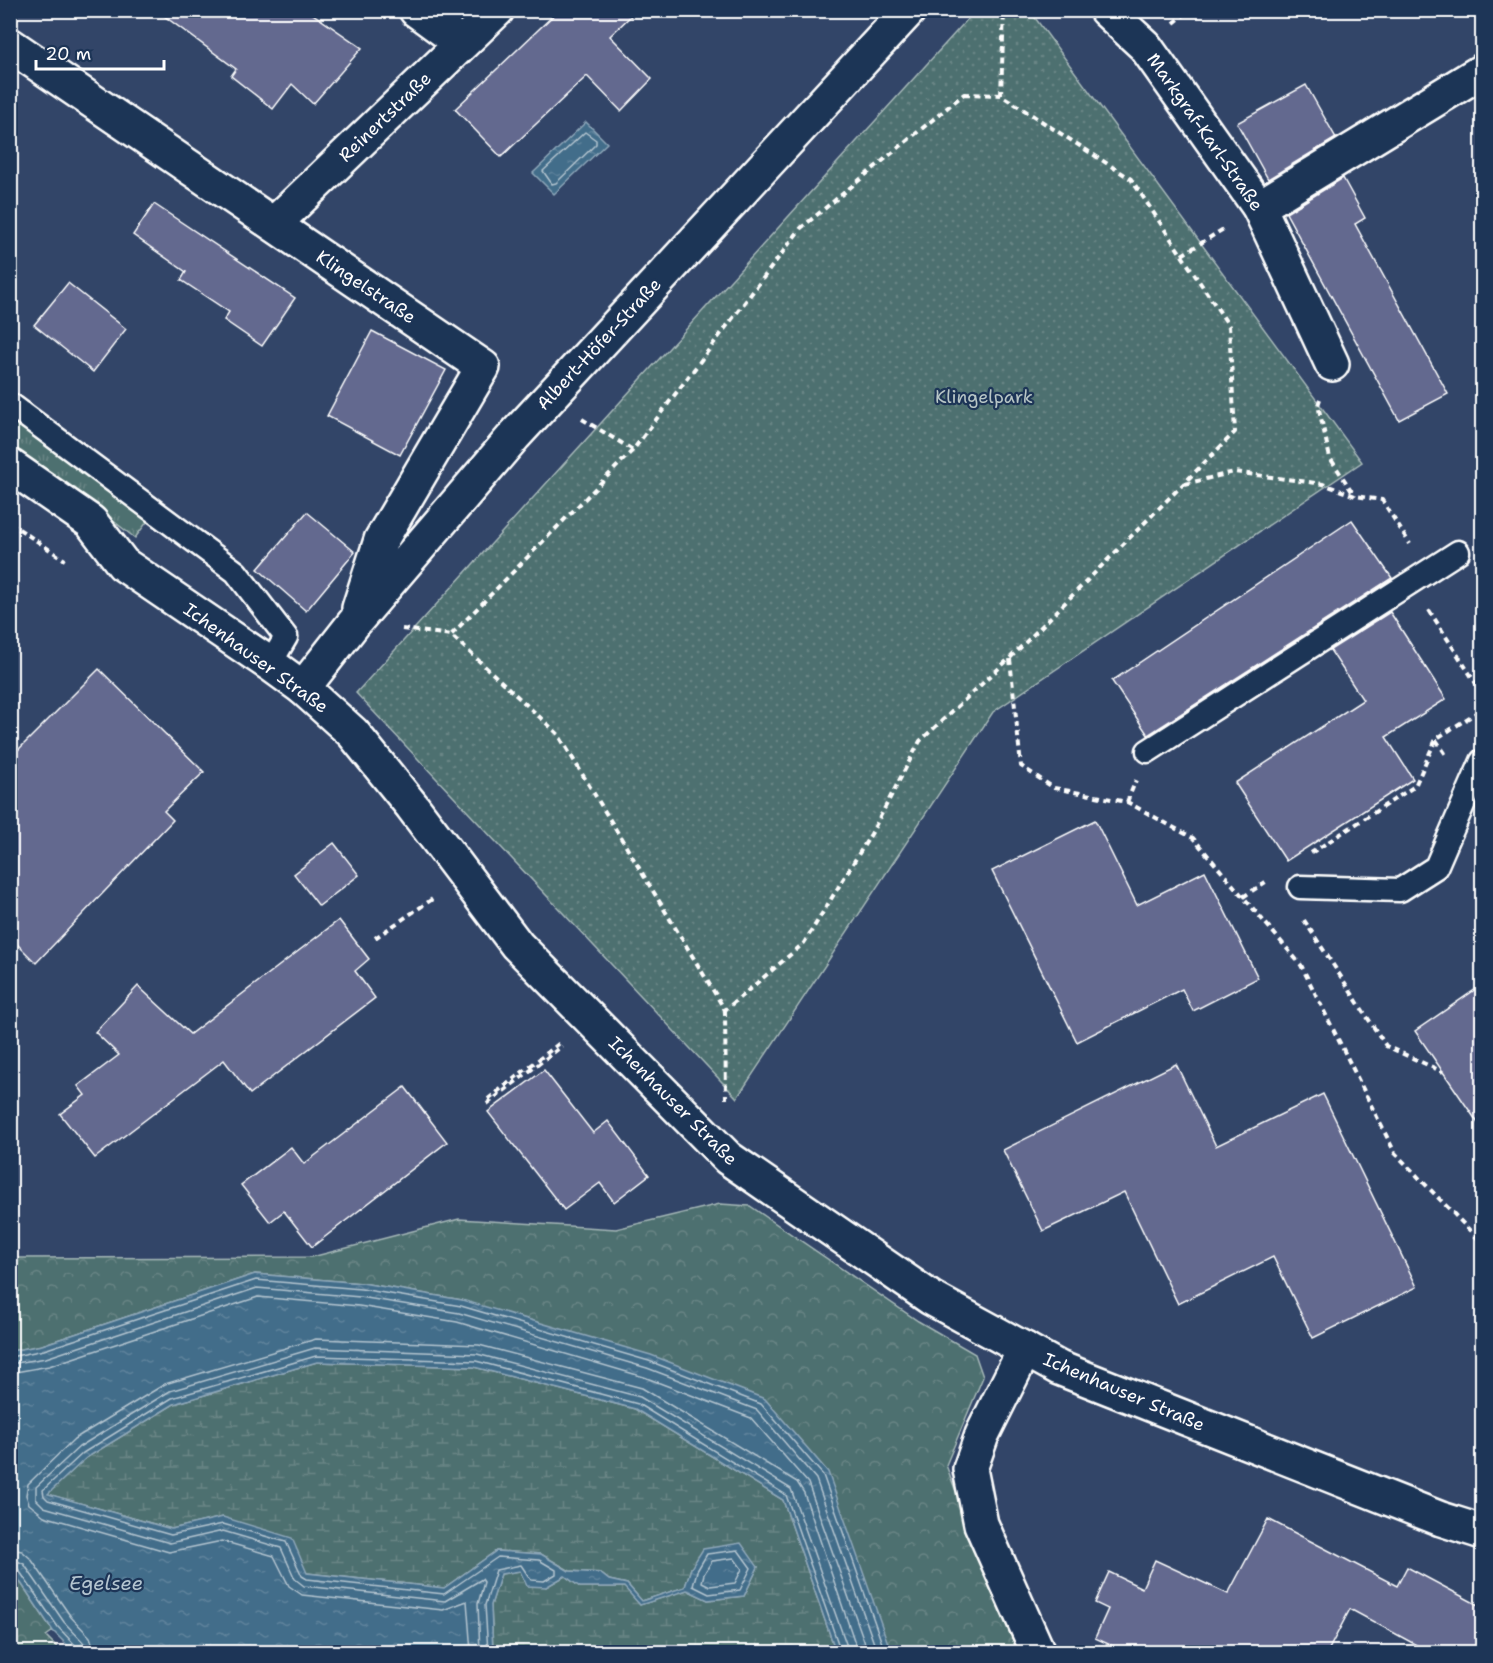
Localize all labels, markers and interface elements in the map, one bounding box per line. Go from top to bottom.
scale bar [36,33,164,71]
text: 20 m [45,42,91,66]
street label: Markgraf-Karl-Straße [1141,48,1269,216]
street label: Reinertstraße [334,67,436,167]
street label: Klingelstraße [311,245,421,329]
street label: Albert-Höfer-Straße [531,273,667,415]
park label: Klingelpark [935,385,1033,409]
street label: Ichenhauser Straße [179,597,333,719]
street label: Ichenhauser Straße [603,1031,743,1171]
street label: Ichenhauser Straße [1040,1347,1208,1437]
water label: Egelsee [69,1570,143,1596]

